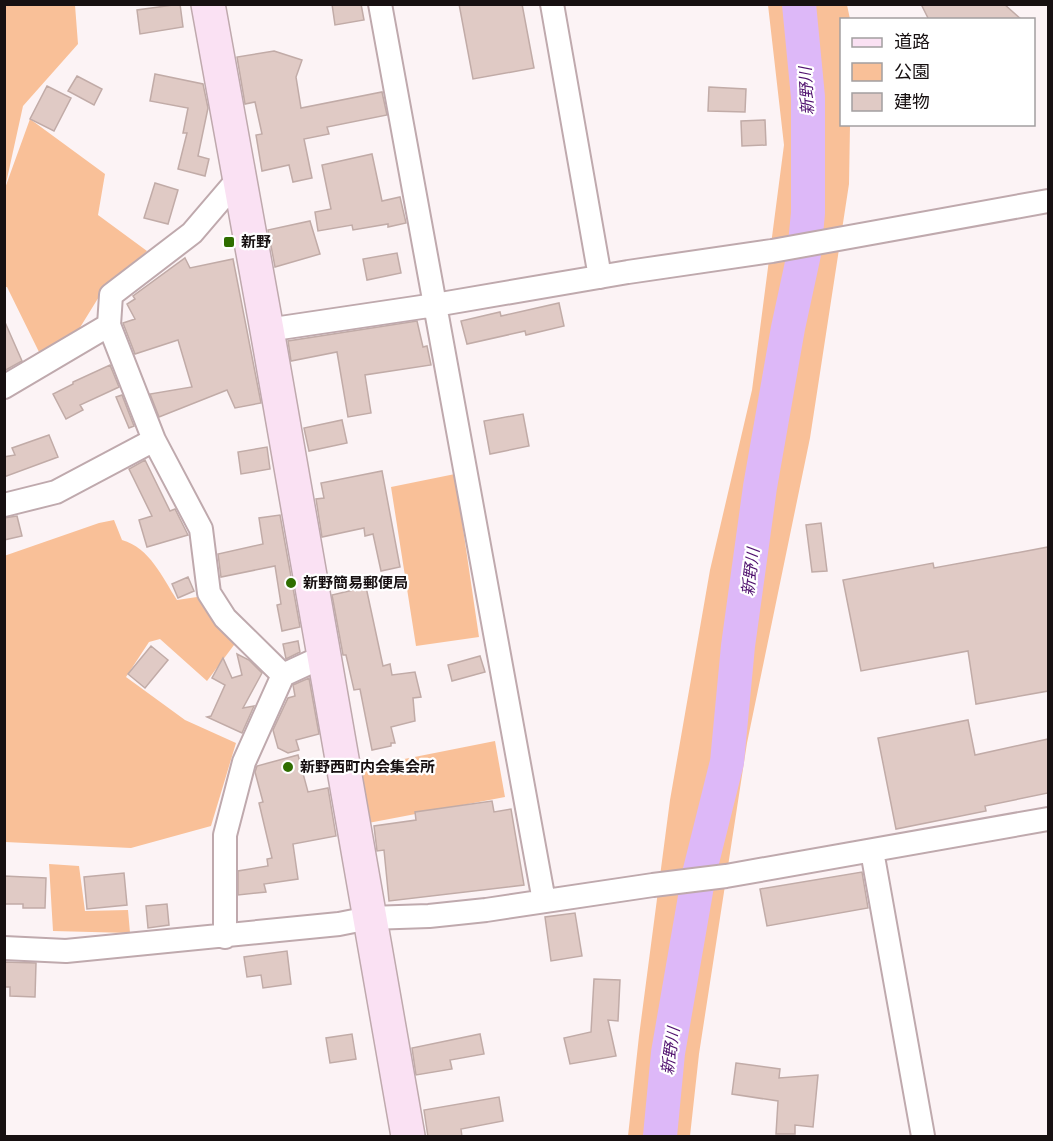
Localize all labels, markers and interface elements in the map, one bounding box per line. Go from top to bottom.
legend [840,18,1035,126]
text: 道路 [894,31,930,52]
text: 公園 [894,61,930,82]
water label: 新野川 [795,65,817,115]
text: 建物 [894,91,930,112]
place label: 新野 [241,232,271,251]
marker: 新野 [222,235,236,249]
water label: 新野川 [737,545,763,597]
place label: 新野簡易郵便局 [303,573,408,592]
marker: 新野簡易郵便局 [284,576,298,590]
place label: 新野西町内会集会所 [300,757,435,776]
marker: 新野西町内会集会所 [281,760,295,774]
water label: 新野川 [657,1024,684,1076]

